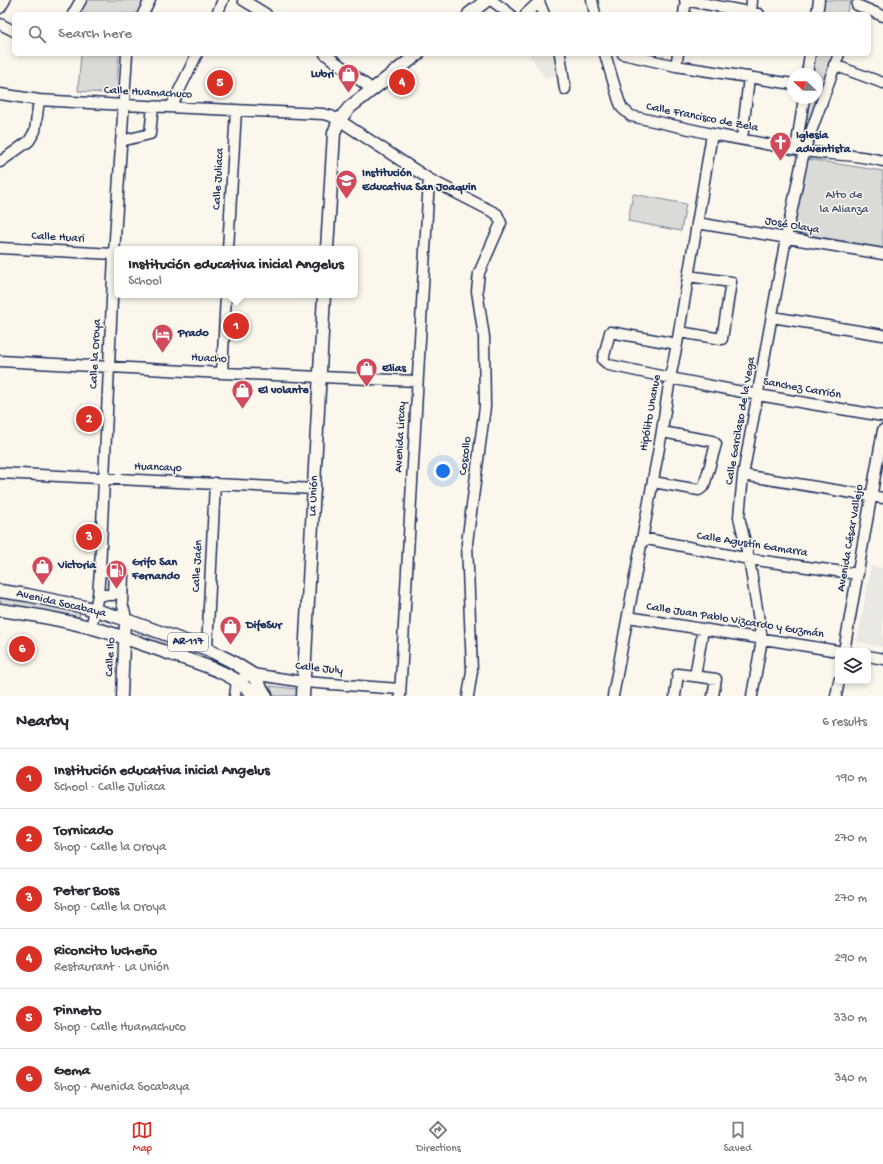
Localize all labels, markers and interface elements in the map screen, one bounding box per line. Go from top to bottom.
search box [12,12,871,56]
icon: search [26,23,48,45]
text: Search here [58,25,132,43]
shop icon: Lubri [336,62,362,95]
pin: 4 [389,67,415,97]
pin: 5 [207,68,233,98]
place label: Lubri [311,68,334,82]
north arrow [787,68,823,104]
street label: Calle Huamachuco [104,84,192,102]
street label: Calle Francisco de Zela [645,100,760,136]
place label: Iglesia adventista [795,129,852,157]
church icon: Iglesia adventista [768,130,794,163]
street label: Calle Juliaca [210,147,228,210]
place label: Institución Educativa San Joaquin [361,167,477,195]
school or university icon: Institución Educativa San Joaquin [334,168,360,201]
park label: Alto de la Alianza [820,189,869,217]
street label: José Olaya [764,214,821,238]
street label: Calle Huari [31,230,85,246]
popup [114,246,358,298]
text: Institución educativa inicial Angelus [128,256,344,274]
text: School [128,274,162,289]
pin: 1 [223,311,249,341]
street label: Calle la Oroya [87,318,105,389]
hotel icon: Prado [150,321,176,354]
place label: Prado [177,327,210,341]
street label: Huacho [191,351,227,367]
street label: Calle Garcilaso de la Vega [723,355,759,486]
shop icon: Elias [354,356,380,389]
place label: Elias [381,362,406,376]
street label: Hipólito Unanue [637,373,665,452]
street label: Sanchez Carrión [762,375,842,403]
shop icon: El volante [230,378,256,411]
place label: El volante [257,384,309,398]
street label: Avenida Lircay [392,401,410,473]
pin: 2 [76,404,102,434]
street label: Coscollo [457,436,475,476]
street label: Huancayo [134,460,182,476]
your location [433,461,453,481]
street label: La Unión [306,475,322,517]
street label: Avenida César Vallejo [835,483,867,593]
pin: 3 [76,522,102,552]
street label: Calle Agustín Gamarra [696,529,809,561]
street label: Calle Jaén [190,539,206,593]
shop icon: Victoria [30,553,56,586]
place label: Grifo San Fernando [131,556,181,584]
fuel station icon: Grifo San Fernando [104,557,130,590]
place label: Victoria [57,559,97,573]
street label: Avenida Socabaya [15,587,107,621]
street label: Calle Juan Pablo Vizcardo y Guzmán [645,600,825,642]
shop icon: DifeSur [218,613,244,646]
place label: DifeSur [245,619,283,633]
road number: AR-117 [168,633,208,651]
pin: 6 [9,634,35,664]
street label: Calle Ilo [103,637,119,677]
map controls [835,648,871,684]
button: layers [835,648,871,684]
street label: Calle July [294,660,344,678]
text: Nearby [16,712,69,732]
text: 6 results [822,715,867,730]
text: Institución educativa inicial Angelus [54,762,270,780]
text: 1 [26,771,32,786]
text: 190 m [836,771,867,786]
text: School · Calle Juliaca [54,780,165,795]
text: Tornicado [54,822,113,840]
text: 2 [26,831,32,846]
text: 270 m [834,831,867,846]
text: Shop · Calle la Oroya [54,840,166,855]
text: Peter Boss [54,882,119,900]
text: 3 [26,891,32,906]
text: 270 m [834,891,867,906]
text: Shop · Calle la Oroya [54,900,166,915]
text: Riconcito lucheño [54,942,157,960]
text: 4 [26,951,32,966]
text: 290 m [834,951,867,966]
text: Restaurant · La Unión [54,960,169,975]
text: Pinneto [54,1002,101,1020]
text: 5 [26,1011,32,1026]
text: 330 m [834,1011,867,1026]
text: Shop · Calle Huamachuco [54,1020,186,1035]
text: Gema [54,1062,90,1080]
text: 6 [26,1071,32,1086]
text: 340 m [834,1071,867,1086]
text: Shop · Avenida Socabaya [54,1080,190,1095]
tab: Map [131,1119,153,1155]
tab: Directions [416,1119,461,1155]
tab: Saved [723,1119,752,1155]

